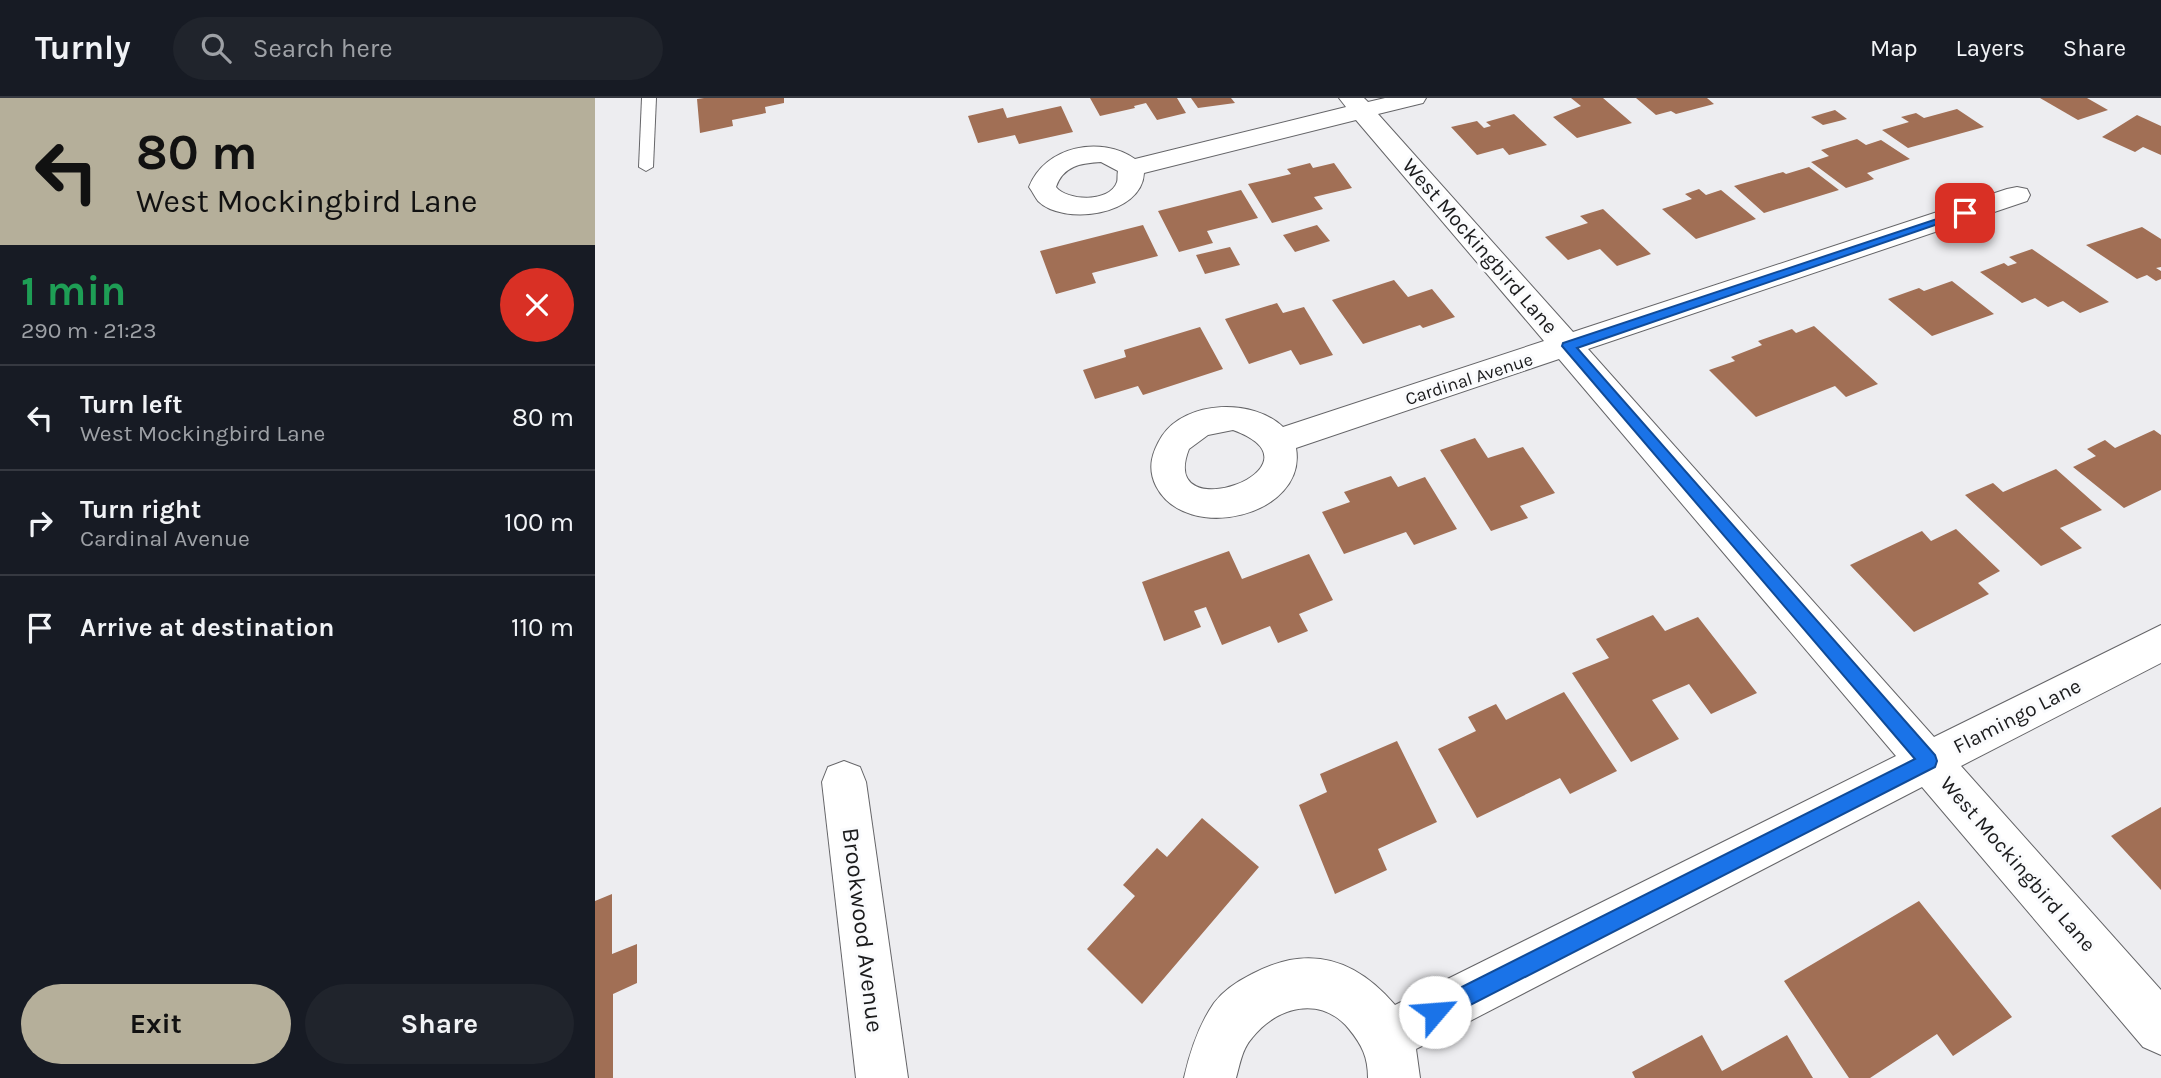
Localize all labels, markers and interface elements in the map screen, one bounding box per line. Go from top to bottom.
search box [173,17,663,80]
text: Turnly [35,29,131,67]
icon: search [197,29,235,67]
text: Search here [253,33,393,64]
text: Map [1870,34,1918,62]
text: Layers [1956,34,2025,62]
text: Share [2063,34,2126,62]
text: 80 m [136,124,258,181]
icon: left [21,126,112,217]
street label: West Mockingbird Lane [1397,154,1563,338]
text: West Mockingbird Lane [136,183,477,220]
pin [1935,183,1995,243]
icon: arrive [1946,194,1984,232]
text: 1 min [21,266,126,316]
button: close [500,268,574,342]
text: 290 m · 21:23 [21,317,156,344]
street label: Cardinal Avenue [1402,348,1536,410]
text: Turn left [80,389,182,420]
icon: left [21,399,59,437]
text: 80 m [512,402,574,433]
text: West Mockingbird Lane [80,420,325,447]
text: Turn right [80,494,201,525]
icon: right [21,504,59,542]
text: 100 m [504,507,574,538]
text: Cardinal Avenue [80,525,250,552]
icon: arrive [21,609,59,647]
text: Arrive at destination [80,612,334,643]
text: 110 m [511,612,574,643]
street label: Flamingo Lane [1949,673,2085,759]
street label: West Mockingbird Lane [1935,772,2101,956]
street label: Brookwood Avenue [837,826,889,1034]
position arrow [1398,975,1472,1049]
button: Exit [21,984,291,1064]
button: Share [305,984,574,1064]

